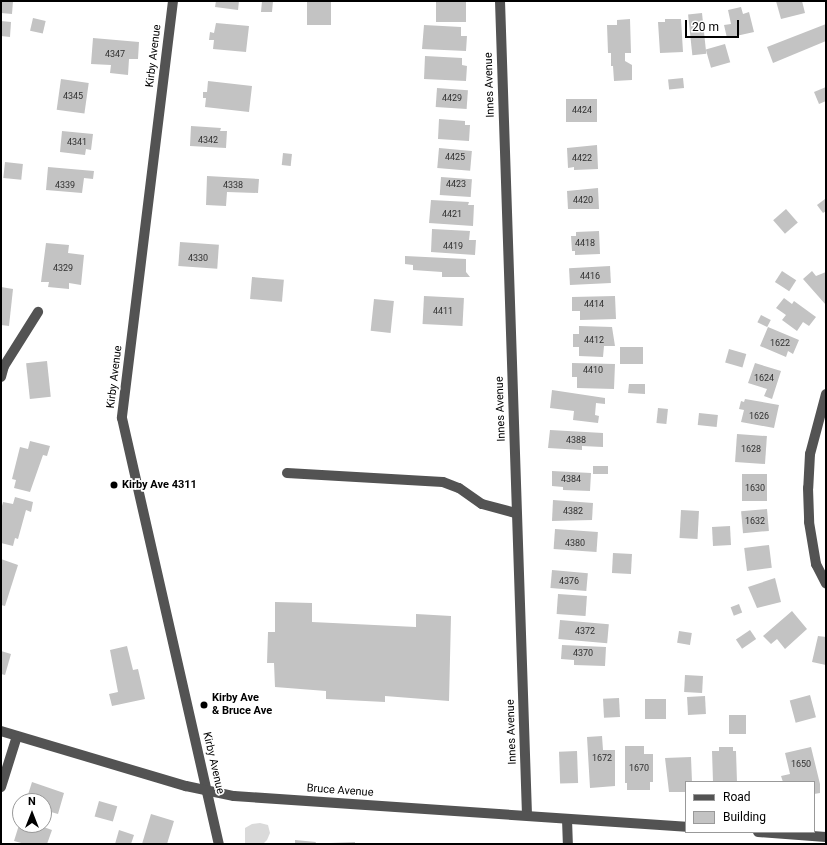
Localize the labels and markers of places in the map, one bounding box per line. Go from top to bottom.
place label: Kirby Ave 4311 [122,478,197,492]
marker: Kirby Ave 4311 [109,480,119,490]
place label: Kirby Ave & Bruce Ave [212,692,272,718]
marker: Kirby Ave & Bruce Ave [199,700,209,710]

